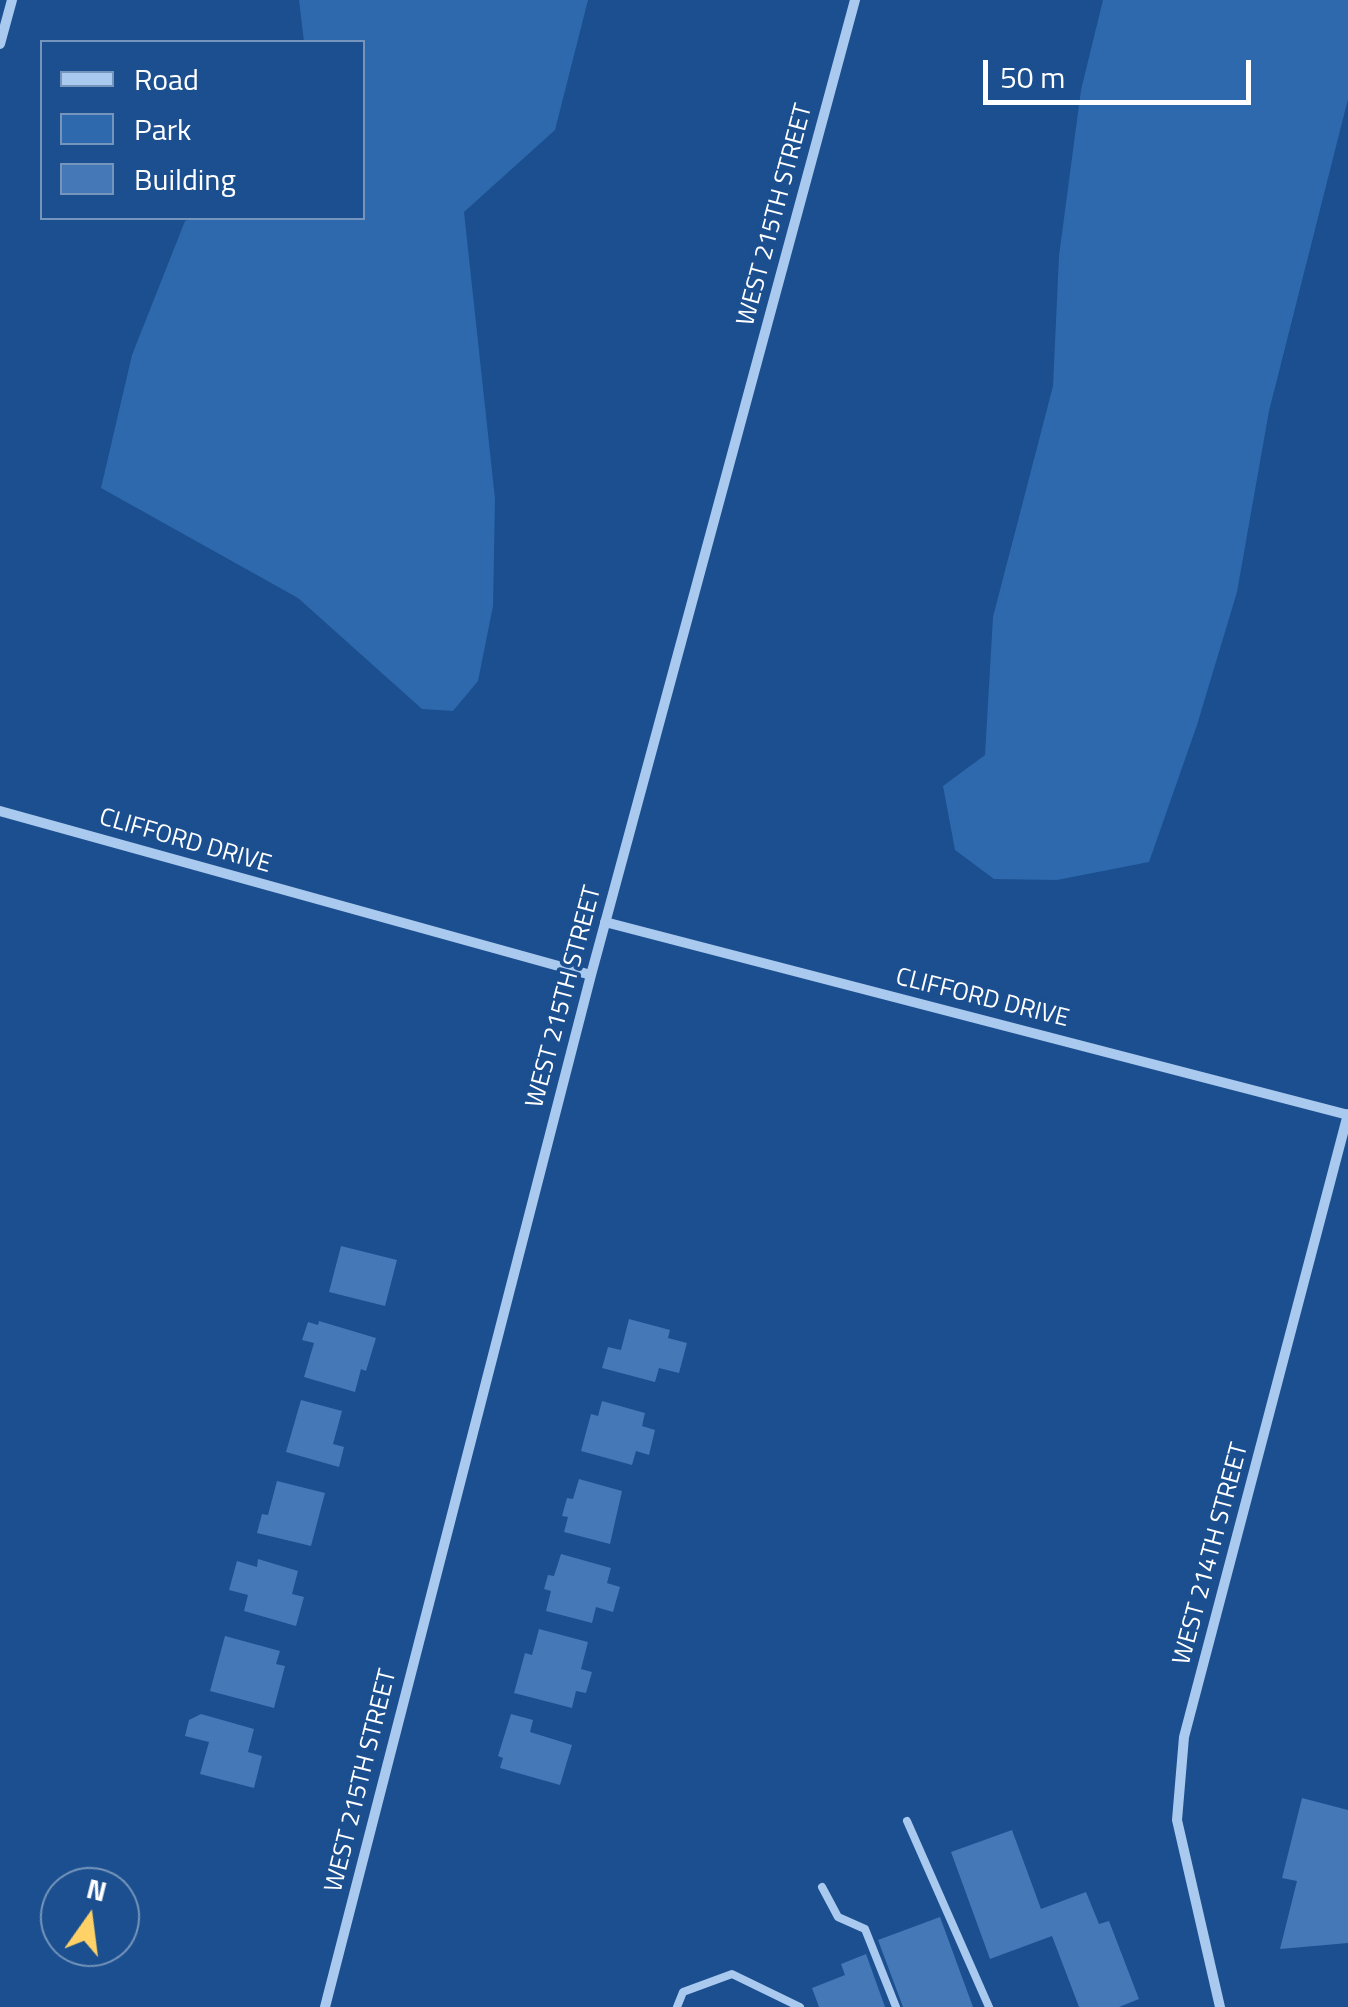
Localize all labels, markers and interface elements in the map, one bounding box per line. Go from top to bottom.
legend [40,40,365,220]
scale bar [988,40,1256,102]
text: 50 m [1000,54,1065,100]
text: Road [134,56,199,102]
street label: WEST 215TH STREET [732,101,820,329]
text: Park [134,106,191,152]
text: Building [134,156,236,202]
street label: CLIFFORD DRIVE [96,803,274,881]
street label: WEST 215TH STREET [521,883,609,1111]
street label: CLIFFORD DRIVE [892,963,1072,1035]
street label: WEST 214TH STREET [1168,1440,1256,1668]
street label: WEST 215TH STREET [320,1667,404,1895]
text: N [82,1866,112,1913]
north arrow [40,1867,140,1967]

